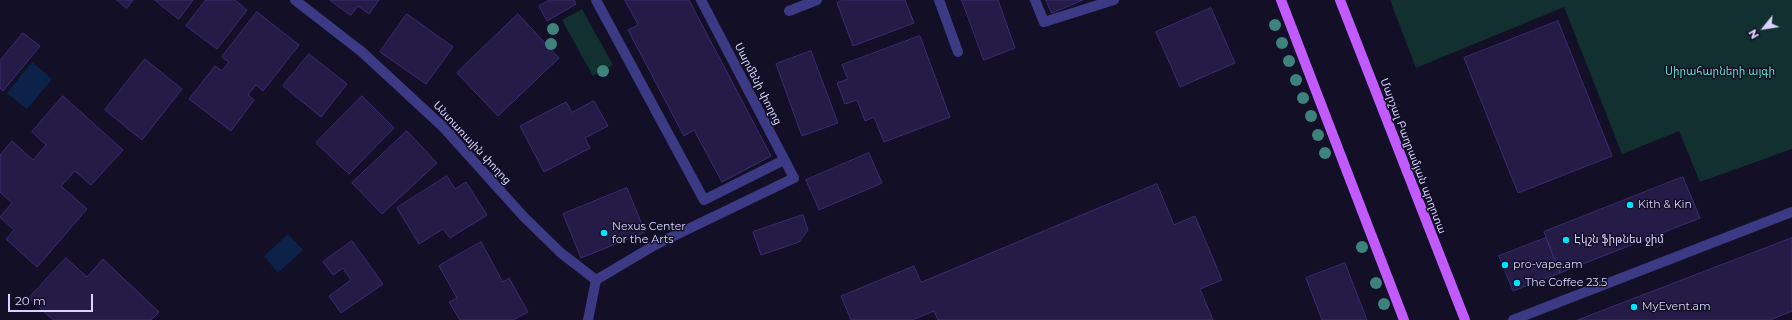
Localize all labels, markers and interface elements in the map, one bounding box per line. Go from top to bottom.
north arrow [1744,8,1784,48]
text: N [1745,27,1762,41]
street label: Սարմենի փողոց [732,41,784,127]
park label: Սիրահարների այգի [1665,65,1775,79]
street label: Մարշալ Բաղրամյան պողոտա [1377,76,1449,236]
street label: Անտառային փողոց [430,99,514,187]
place label: Kith & Kin [1638,198,1692,212]
marker: Kith & Kin [1625,200,1635,210]
place label: Nexus Center for the Arts [612,220,686,246]
marker: Nexus Center for the Arts [599,228,609,238]
place label: Էկշն ֆիթնես ջիմ [1574,233,1664,247]
marker: Էկշն ֆիթնես ջիմ [1561,235,1571,245]
place label: pro-vape.am [1513,258,1583,272]
marker: pro-vape.am [1500,260,1510,270]
place label: The Coffee 23.5 [1525,276,1607,290]
marker: The Coffee 23.5 [1512,278,1522,288]
scale bar [10,286,95,312]
text: 20 m [15,293,46,308]
place label: MyEvent.am [1642,300,1711,314]
marker: MyEvent.am [1629,302,1639,312]

